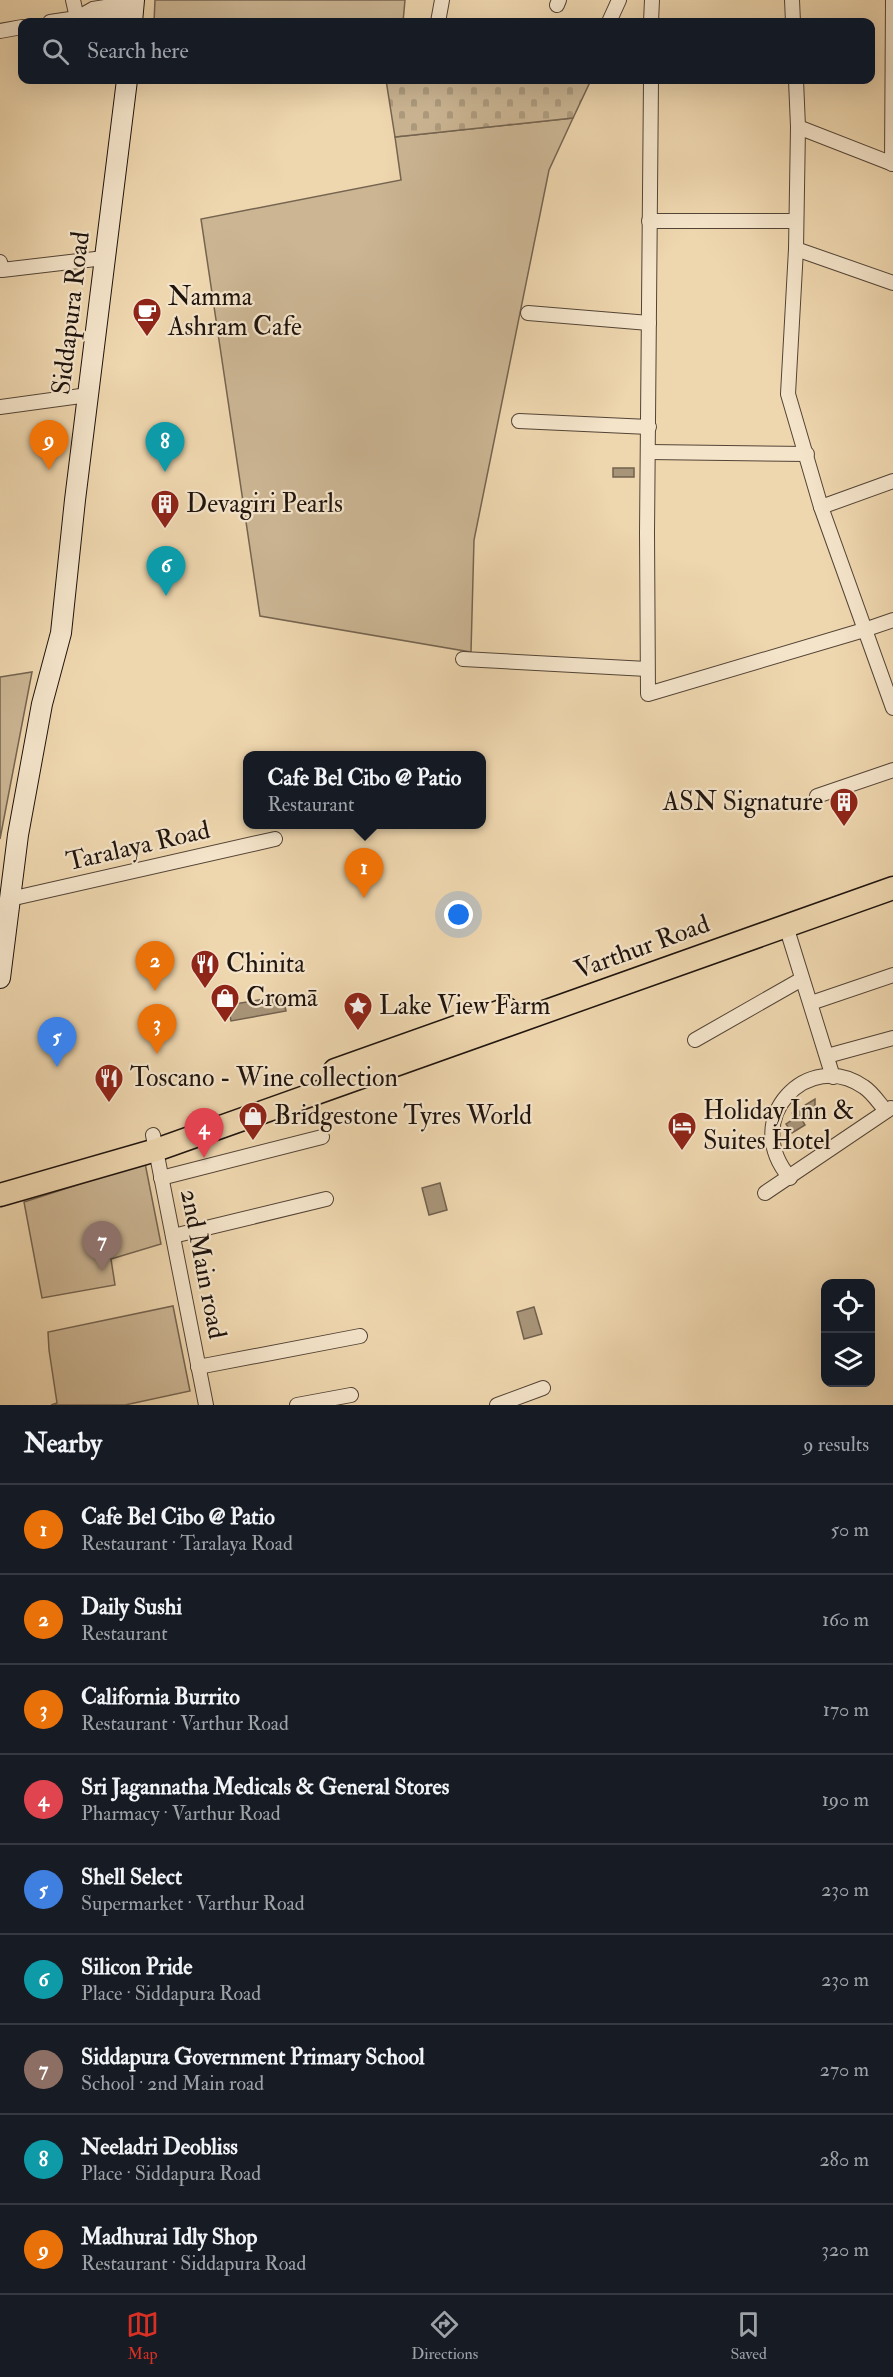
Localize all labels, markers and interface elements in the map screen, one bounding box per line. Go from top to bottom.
search box [18,18,875,84]
icon: search [39,35,72,68]
text: Search here [87,37,189,65]
street label: Siddapura Road [45,229,98,397]
place label: Namma Ashram Cafe [167,281,302,343]
cafe icon: Namma Ashram Cafe [131,296,163,338]
pin: 9 [29,420,68,470]
pin: 8 [146,422,184,472]
building icon: Devagiri Pearls [149,488,181,530]
place label: Devagiri Pearls [186,488,343,520]
pin: 6 [146,546,186,596]
popup [243,751,486,829]
text: Cafe Bel Cibo @ Patio [268,764,461,792]
place label: ASN Signature [662,786,823,818]
building icon: ASN Signature [828,786,860,828]
text: Restaurant [268,792,354,817]
street label: Taralaya Road [63,814,213,878]
pin: 1 [344,848,384,898]
your location [444,900,473,929]
street label: Varthur Road [570,908,714,986]
pin: 2 [136,942,174,991]
restaurant icon: Chinita [189,948,221,990]
place label: Chinita [226,948,305,980]
shop icon: Cromā [209,982,241,1024]
place label: Cromā [246,982,318,1014]
place icon: Lake View Farm [342,990,374,1032]
place label: Lake View Farm [379,990,551,1022]
pin: 3 [138,1004,176,1054]
pin: 5 [38,1018,76,1067]
restaurant icon: Toscano - Wine collection [93,1062,125,1104]
place label: Toscano - Wine collection [130,1062,398,1094]
place label: Holiday Inn & Suites Hotel [703,1095,854,1157]
shop icon: Bridgestone Tyres World [237,1100,269,1142]
place label: Bridgestone Tyres World [274,1100,532,1132]
pin: 4 [184,1108,224,1158]
hotel icon: Holiday Inn & Suites Hotel [666,1110,698,1152]
street label: 2nd Main road [173,1186,233,1342]
pin: 7 [82,1222,122,1271]
map controls [821,1279,875,1387]
button: locate [821,1279,875,1333]
button: layers [821,1333,875,1387]
text: Nearby [24,1428,102,1460]
text: 9 results [803,1432,869,1457]
text: Cafe Bel Cibo @ Patio [81,1503,275,1531]
text: 1 [40,1517,47,1542]
text: 50 m [830,1517,869,1542]
text: Restaurant · Taralaya Road [81,1531,293,1556]
text: Daily Sushi [81,1593,182,1621]
text: 2 [38,1607,49,1632]
text: 160 m [822,1607,869,1632]
text: Restaurant [81,1621,168,1646]
text: California Burrito [81,1683,240,1711]
text: 3 [40,1697,47,1722]
text: 170 m [823,1697,869,1722]
text: Restaurant · Varthur Road [81,1711,289,1736]
text: Sri Jagannatha Medicals & General Stores [81,1773,449,1801]
text: 4 [38,1787,49,1812]
text: 190 m [822,1787,869,1812]
text: Pharmacy · Varthur Road [81,1801,281,1826]
text: Shell Select [81,1863,182,1891]
text: 5 [39,1877,48,1902]
text: 230 m [821,1877,869,1902]
text: Supermarket · Varthur Road [81,1891,305,1916]
text: Silicon Pride [81,1953,192,1981]
text: 6 [38,1967,49,1992]
text: 230 m [821,1967,869,1992]
text: Place · Siddapura Road [81,1981,261,2006]
text: Siddapura Government Primary School [81,2043,425,2071]
text: 7 [39,2057,48,2082]
text: 270 m [820,2057,869,2082]
text: School · 2nd Main road [81,2071,264,2096]
text: Neeladri Deobliss [81,2133,238,2161]
text: 8 [39,2147,48,2172]
text: 280 m [819,2147,869,2172]
text: Place · Siddapura Road [81,2161,261,2186]
text: Madhurai Idly Shop [81,2223,257,2251]
text: 9 [38,2237,49,2262]
text: 320 m [821,2237,869,2262]
text: Restaurant · Siddapura Road [81,2251,306,2276]
tab: Map [126,2308,159,2364]
tab: Directions [411,2308,478,2364]
tab: Saved [730,2308,767,2364]

